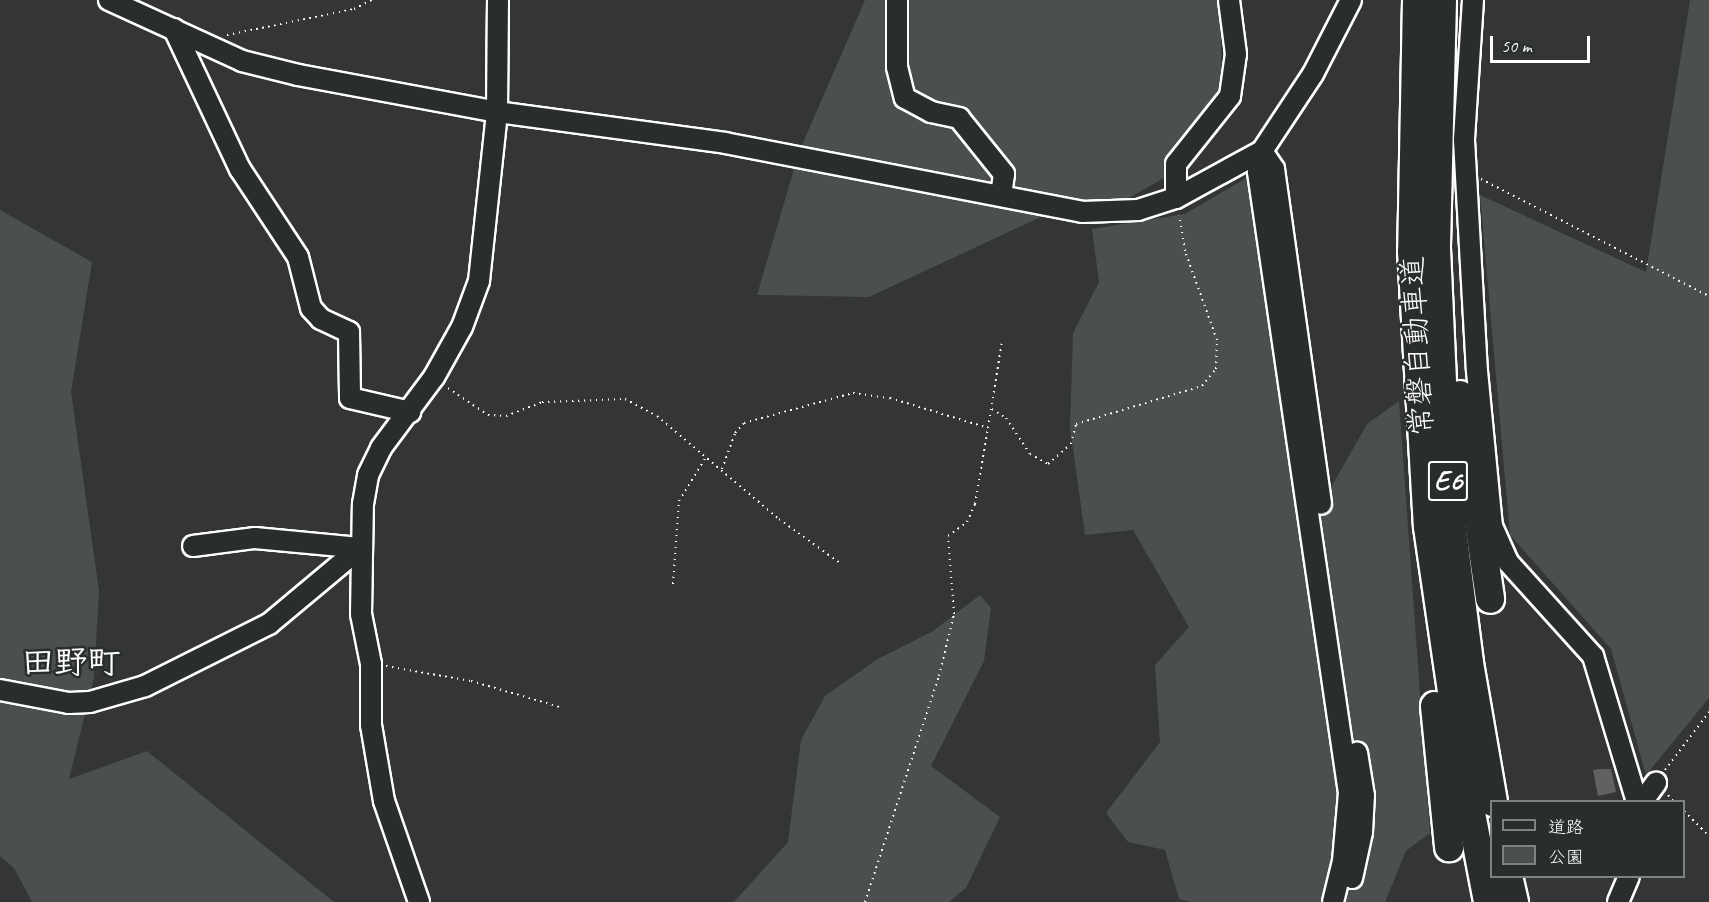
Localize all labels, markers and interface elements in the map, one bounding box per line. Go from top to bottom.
scale bar [1493,24,1594,62]
text: 50 m [1501,35,1532,57]
street label: 常磐自動車道 [1394,255,1440,437]
road number: E6 [1427,456,1469,506]
district label: 田野町 [22,643,120,683]
legend [1490,800,1685,878]
text: 道路 [1548,816,1584,838]
text: 公園 [1548,846,1584,868]

